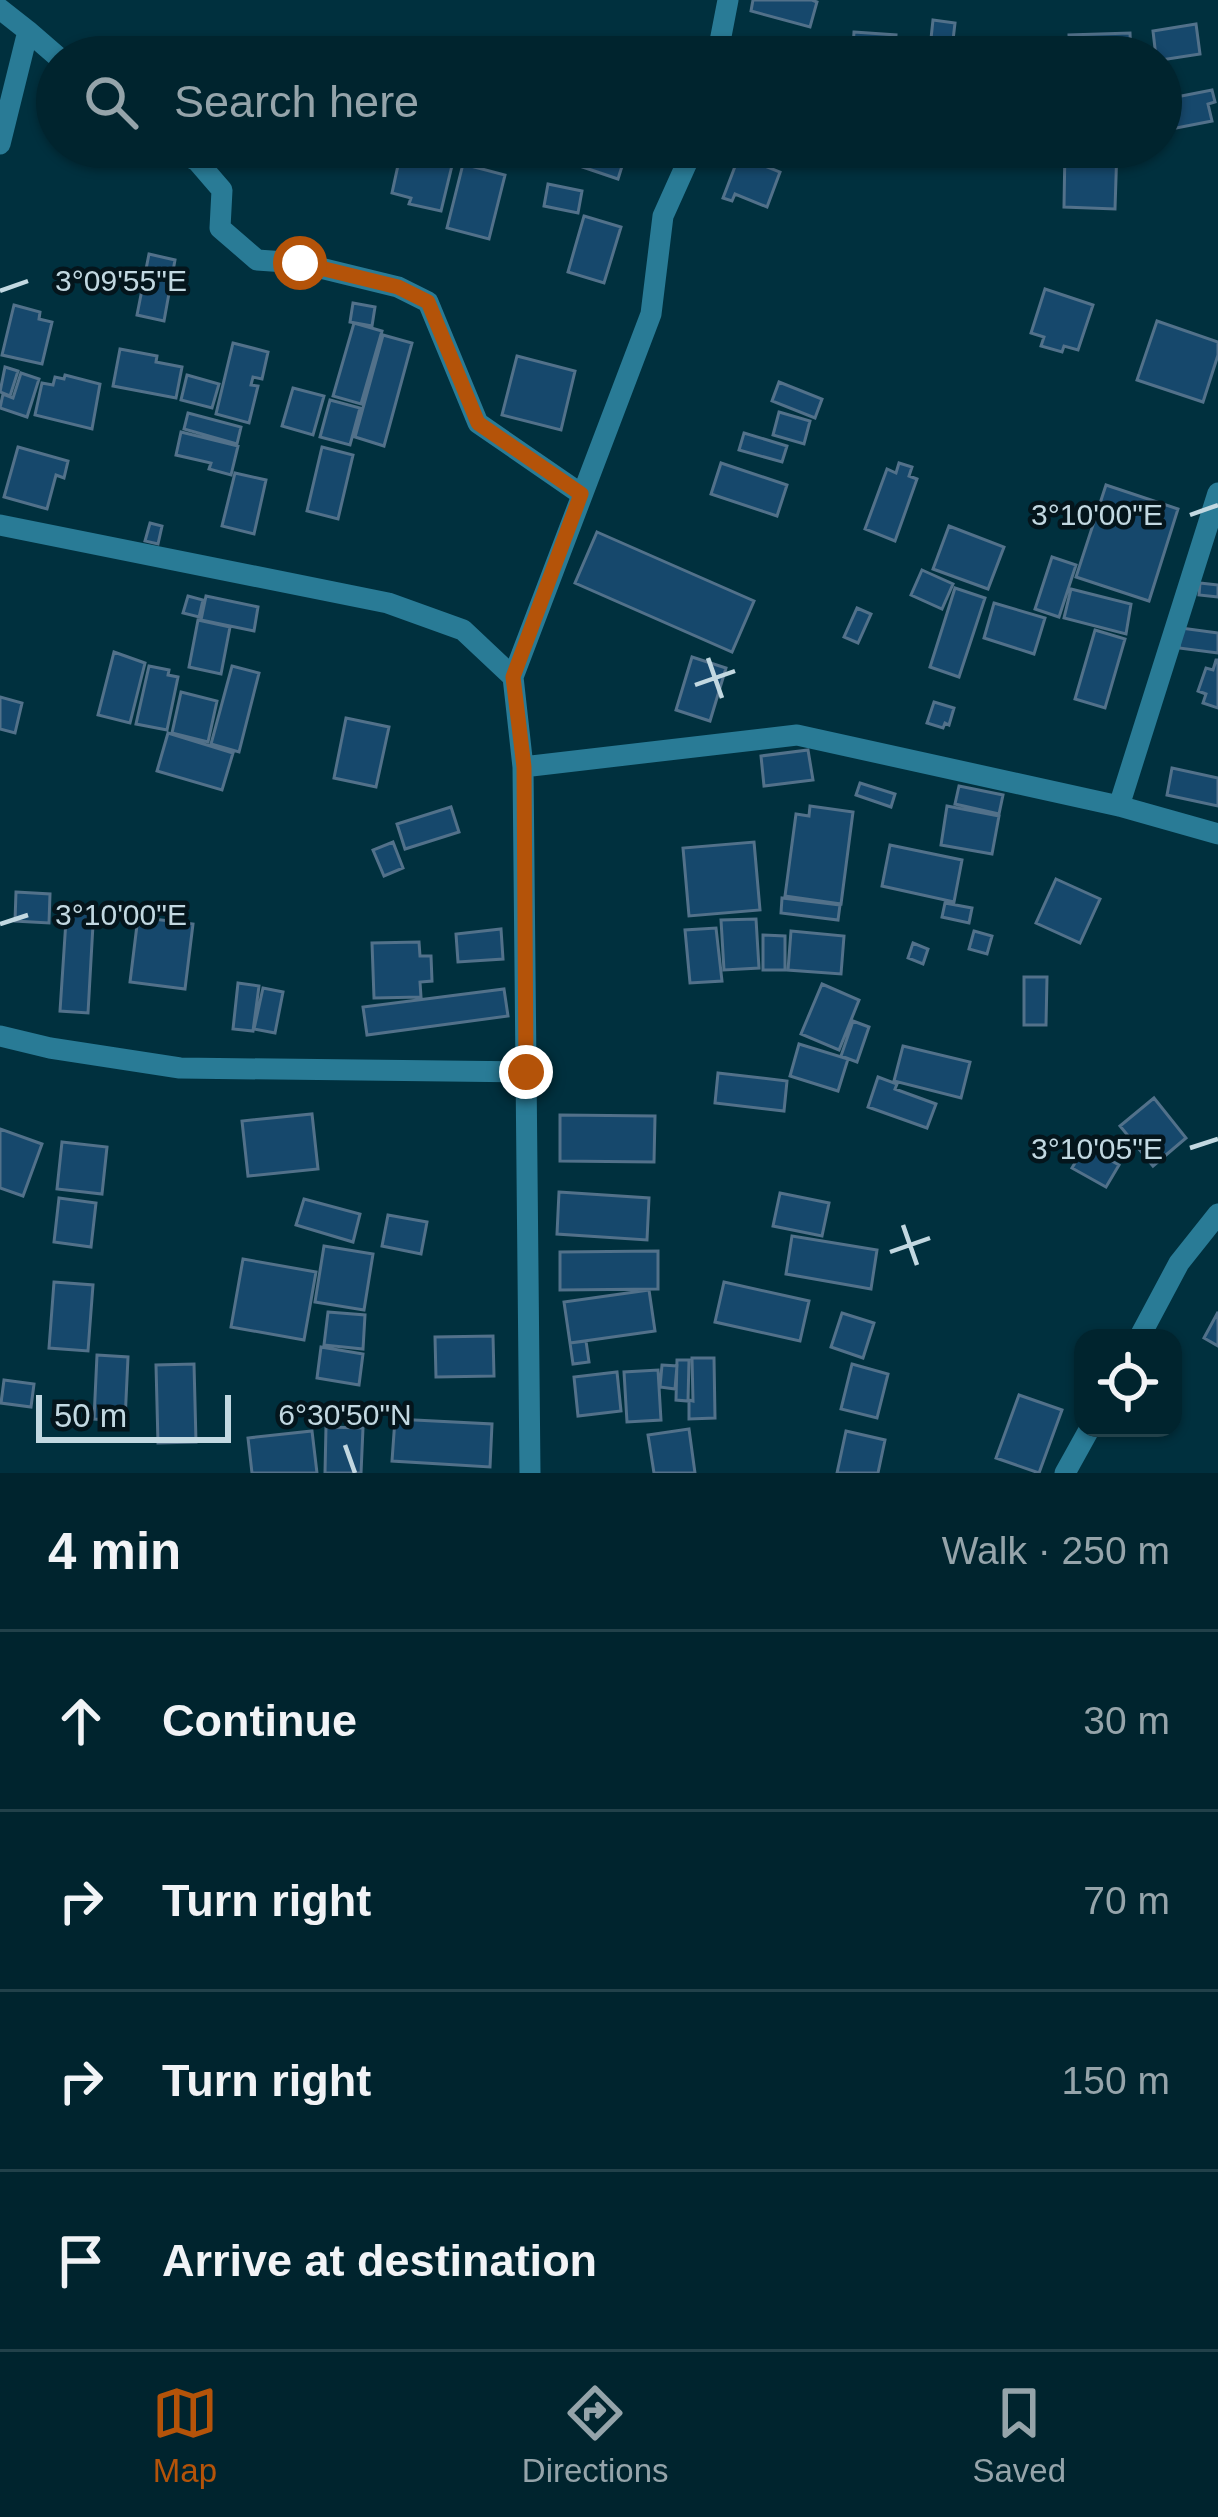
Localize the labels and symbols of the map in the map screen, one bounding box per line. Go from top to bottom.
route start [273,236,327,290]
text: 3°09'55"E [55,264,187,297]
text: 3°10'00"E [1031,498,1163,531]
text: 3°10'00"E [55,898,187,931]
route end [499,1045,553,1099]
text: 3°10'05"E [1031,1132,1163,1165]
scale bar [36,1389,231,1442]
text: 6°30'50"N [278,1398,412,1431]

